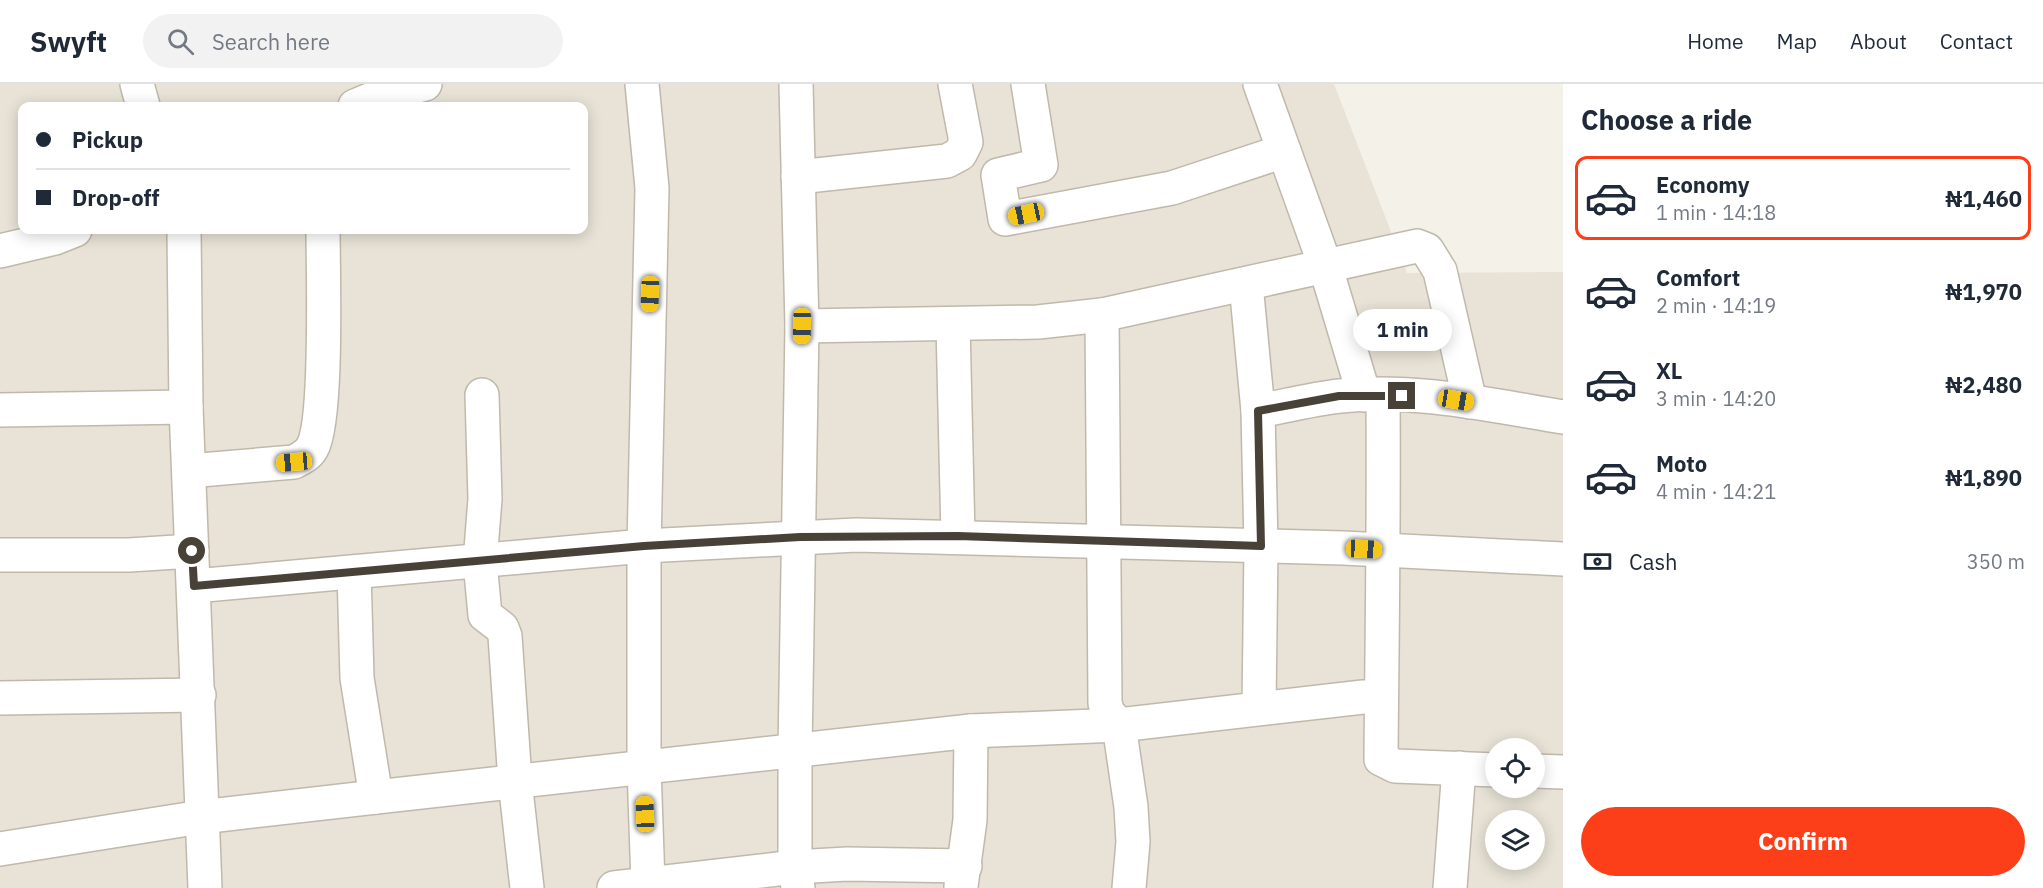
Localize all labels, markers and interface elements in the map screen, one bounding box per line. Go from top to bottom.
search box [143,14,563,68]
text: Swyft [30,23,107,60]
icon: search [164,25,197,58]
text: Search here [212,27,330,56]
text: Home [1687,27,1744,55]
text: Map [1777,27,1817,55]
text: About [1850,27,1907,55]
text: Contact [1940,27,2013,55]
text: Choose a ride [1581,102,1752,137]
text: Pickup [72,125,143,154]
text: Economy [1656,170,1750,199]
icon: car [1584,171,1638,225]
text: Drop-off [72,183,159,212]
text: ₦1,460 [1945,184,2022,213]
text: 1 min · 14:18 [1656,199,1776,226]
car [1007,201,1045,227]
text: Comfort [1656,263,1740,292]
icon: car [1584,264,1638,318]
car [640,276,660,312]
text: ₦1,970 [1945,277,2022,306]
text: 2 min · 14:19 [1656,292,1776,319]
car [793,308,811,344]
callout: 1 min [1352,309,1452,351]
text: 1 min [1376,316,1429,343]
text: XL [1656,356,1682,385]
icon: car [1584,357,1638,411]
text: ₦2,480 [1945,370,2022,399]
route end [1388,382,1415,409]
text: 3 min · 14:20 [1656,385,1776,412]
car [1437,388,1475,412]
text: Moto [1656,449,1707,478]
icon: car [1584,450,1638,504]
car [275,451,313,473]
text: ₦1,890 [1945,463,2022,492]
text: 4 min · 14:21 [1656,478,1776,505]
route start [178,537,205,564]
car [1346,539,1382,559]
icon: cash [1581,545,1614,578]
text: Cash [1629,547,1678,576]
text: 350 m [1967,548,2025,575]
map controls [1485,738,1545,870]
button: locate [1485,738,1545,798]
car [635,796,655,832]
button: Confirm [1581,807,2025,876]
button: layers [1485,810,1545,870]

